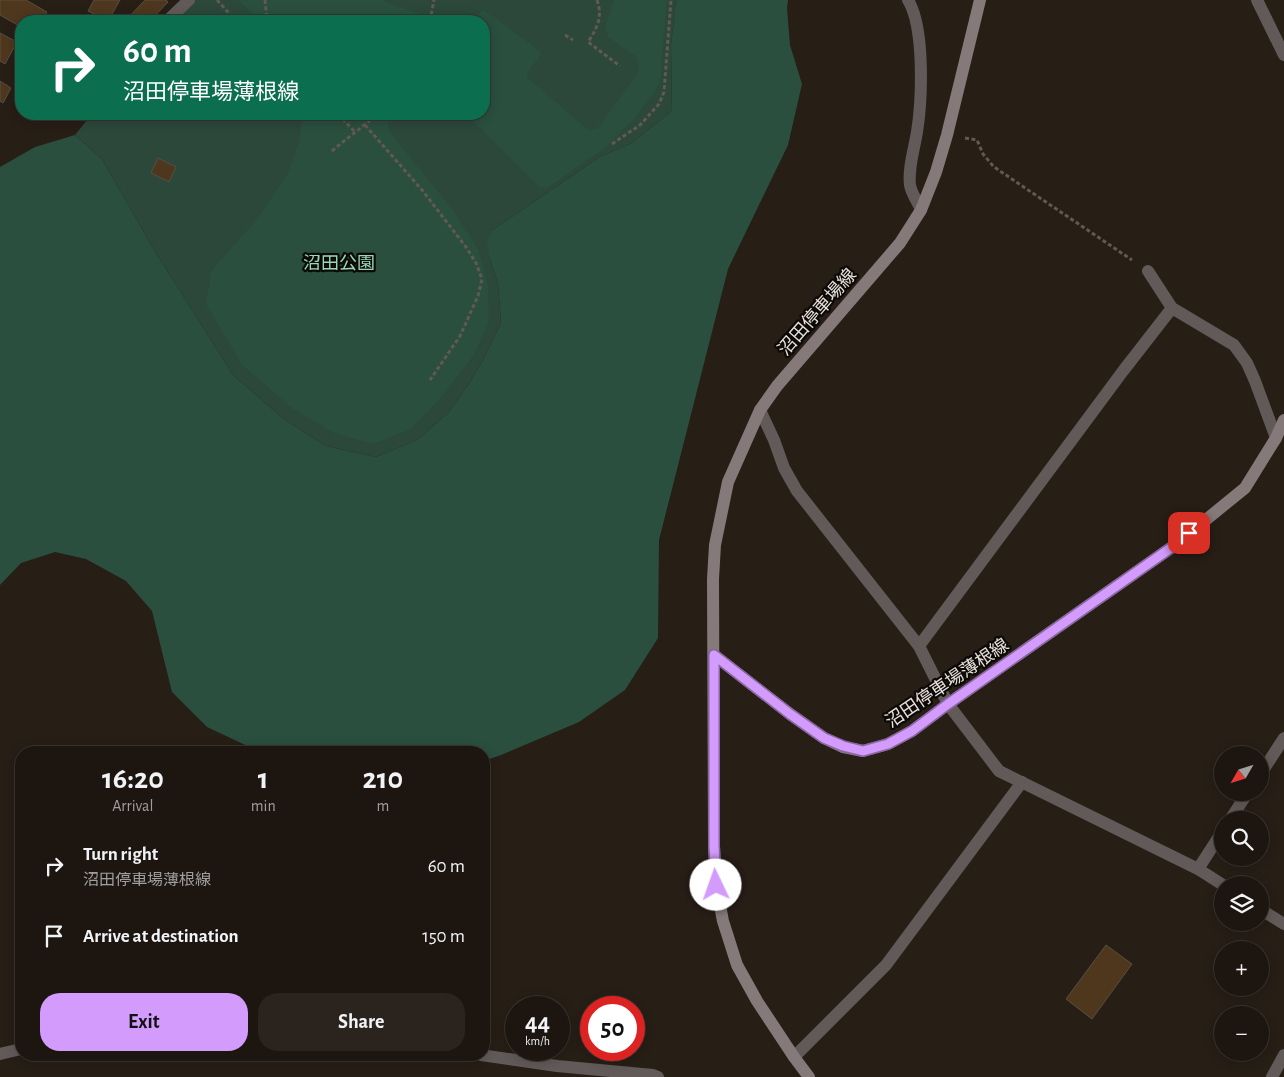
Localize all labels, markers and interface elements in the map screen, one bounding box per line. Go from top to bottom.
text: 60 m [123,34,192,69]
icon: right [40,35,105,100]
text: 沼田停車場薄根線 [123,81,299,103]
park label: 沼田公園 [303,254,375,273]
street label: 沼田停車場線 [774,265,860,359]
pin [1168,512,1210,554]
icon: arrive [1175,519,1203,547]
street label: 沼田停車場薄根線 [882,634,1012,732]
north arrow [1214,746,1269,801]
map controls [1214,746,1269,1061]
text: 16:20 [102,764,164,794]
text: 1 [258,764,269,794]
text: 210 [363,764,403,794]
text: Arrival [112,798,153,814]
text: min [251,798,276,814]
text: m [376,798,389,814]
button: search [1214,811,1269,866]
text: Turn right [83,845,158,864]
icon: right [40,852,68,880]
text: 60 m [428,857,465,876]
position arrow [689,858,741,910]
text: 沼田停車場薄根線 [83,872,211,888]
button: layers [1214,876,1269,931]
icon: arrive [40,922,68,950]
text: Arrive at destination [83,927,239,946]
text: 150 m [422,927,465,946]
button: + [1214,941,1269,996]
button: Exit [40,993,248,1051]
button: Share [258,993,465,1051]
speed limit sign: 50 [580,996,645,1061]
button: − [1214,1006,1269,1061]
text: 44 [525,1010,550,1035]
text: km/h [525,1035,550,1047]

